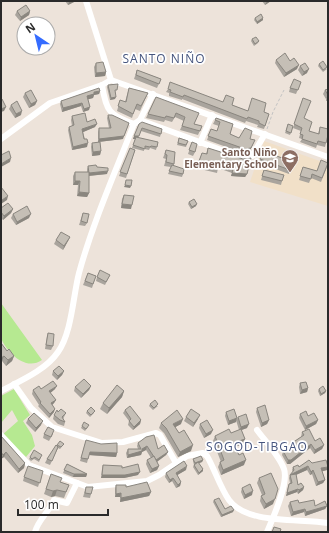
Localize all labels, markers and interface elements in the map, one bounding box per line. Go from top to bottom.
north arrow [16,16,56,56]
text: N [22,19,38,36]
district label: SANTO NIÑO [122,50,206,67]
place label: Santo Niño Elementary School [184,145,277,171]
school or university icon: Santo Niño Elementary School [280,148,300,173]
district label: SOGOD-TIBGAO [206,438,308,455]
scale bar [18,491,108,517]
text: 100 m [24,496,59,513]

